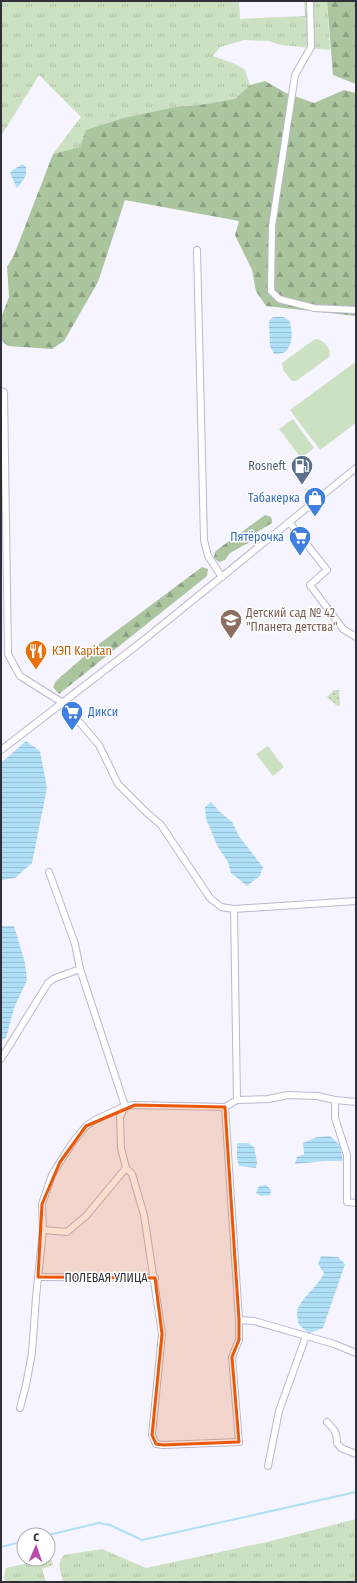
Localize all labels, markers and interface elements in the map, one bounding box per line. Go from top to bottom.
fuel station icon: Rosneft [289,453,315,486]
place label: Rosneft [248,459,286,473]
shop icon: Табакерка [302,485,328,518]
place label: Табакерка [248,491,300,505]
supermarket icon: Пятёрочка [287,524,313,557]
place label: Пятёрочка [230,530,284,544]
place label: Детский сад № 42 "Планета детства" [245,606,338,634]
school or university icon: Детский сад № 42 "Планета детства" [218,607,244,640]
restaurant icon: КЭП Kapitan [23,638,49,671]
place label: КЭП Kapitan [52,644,112,658]
supermarket icon: Дикси [59,699,85,732]
place label: Дикси [87,705,118,719]
street label: ПОЛЕВАЯ УЛИЦА [65,1271,148,1285]
north arrow [16,1527,56,1567]
text: С [33,1531,40,1544]

